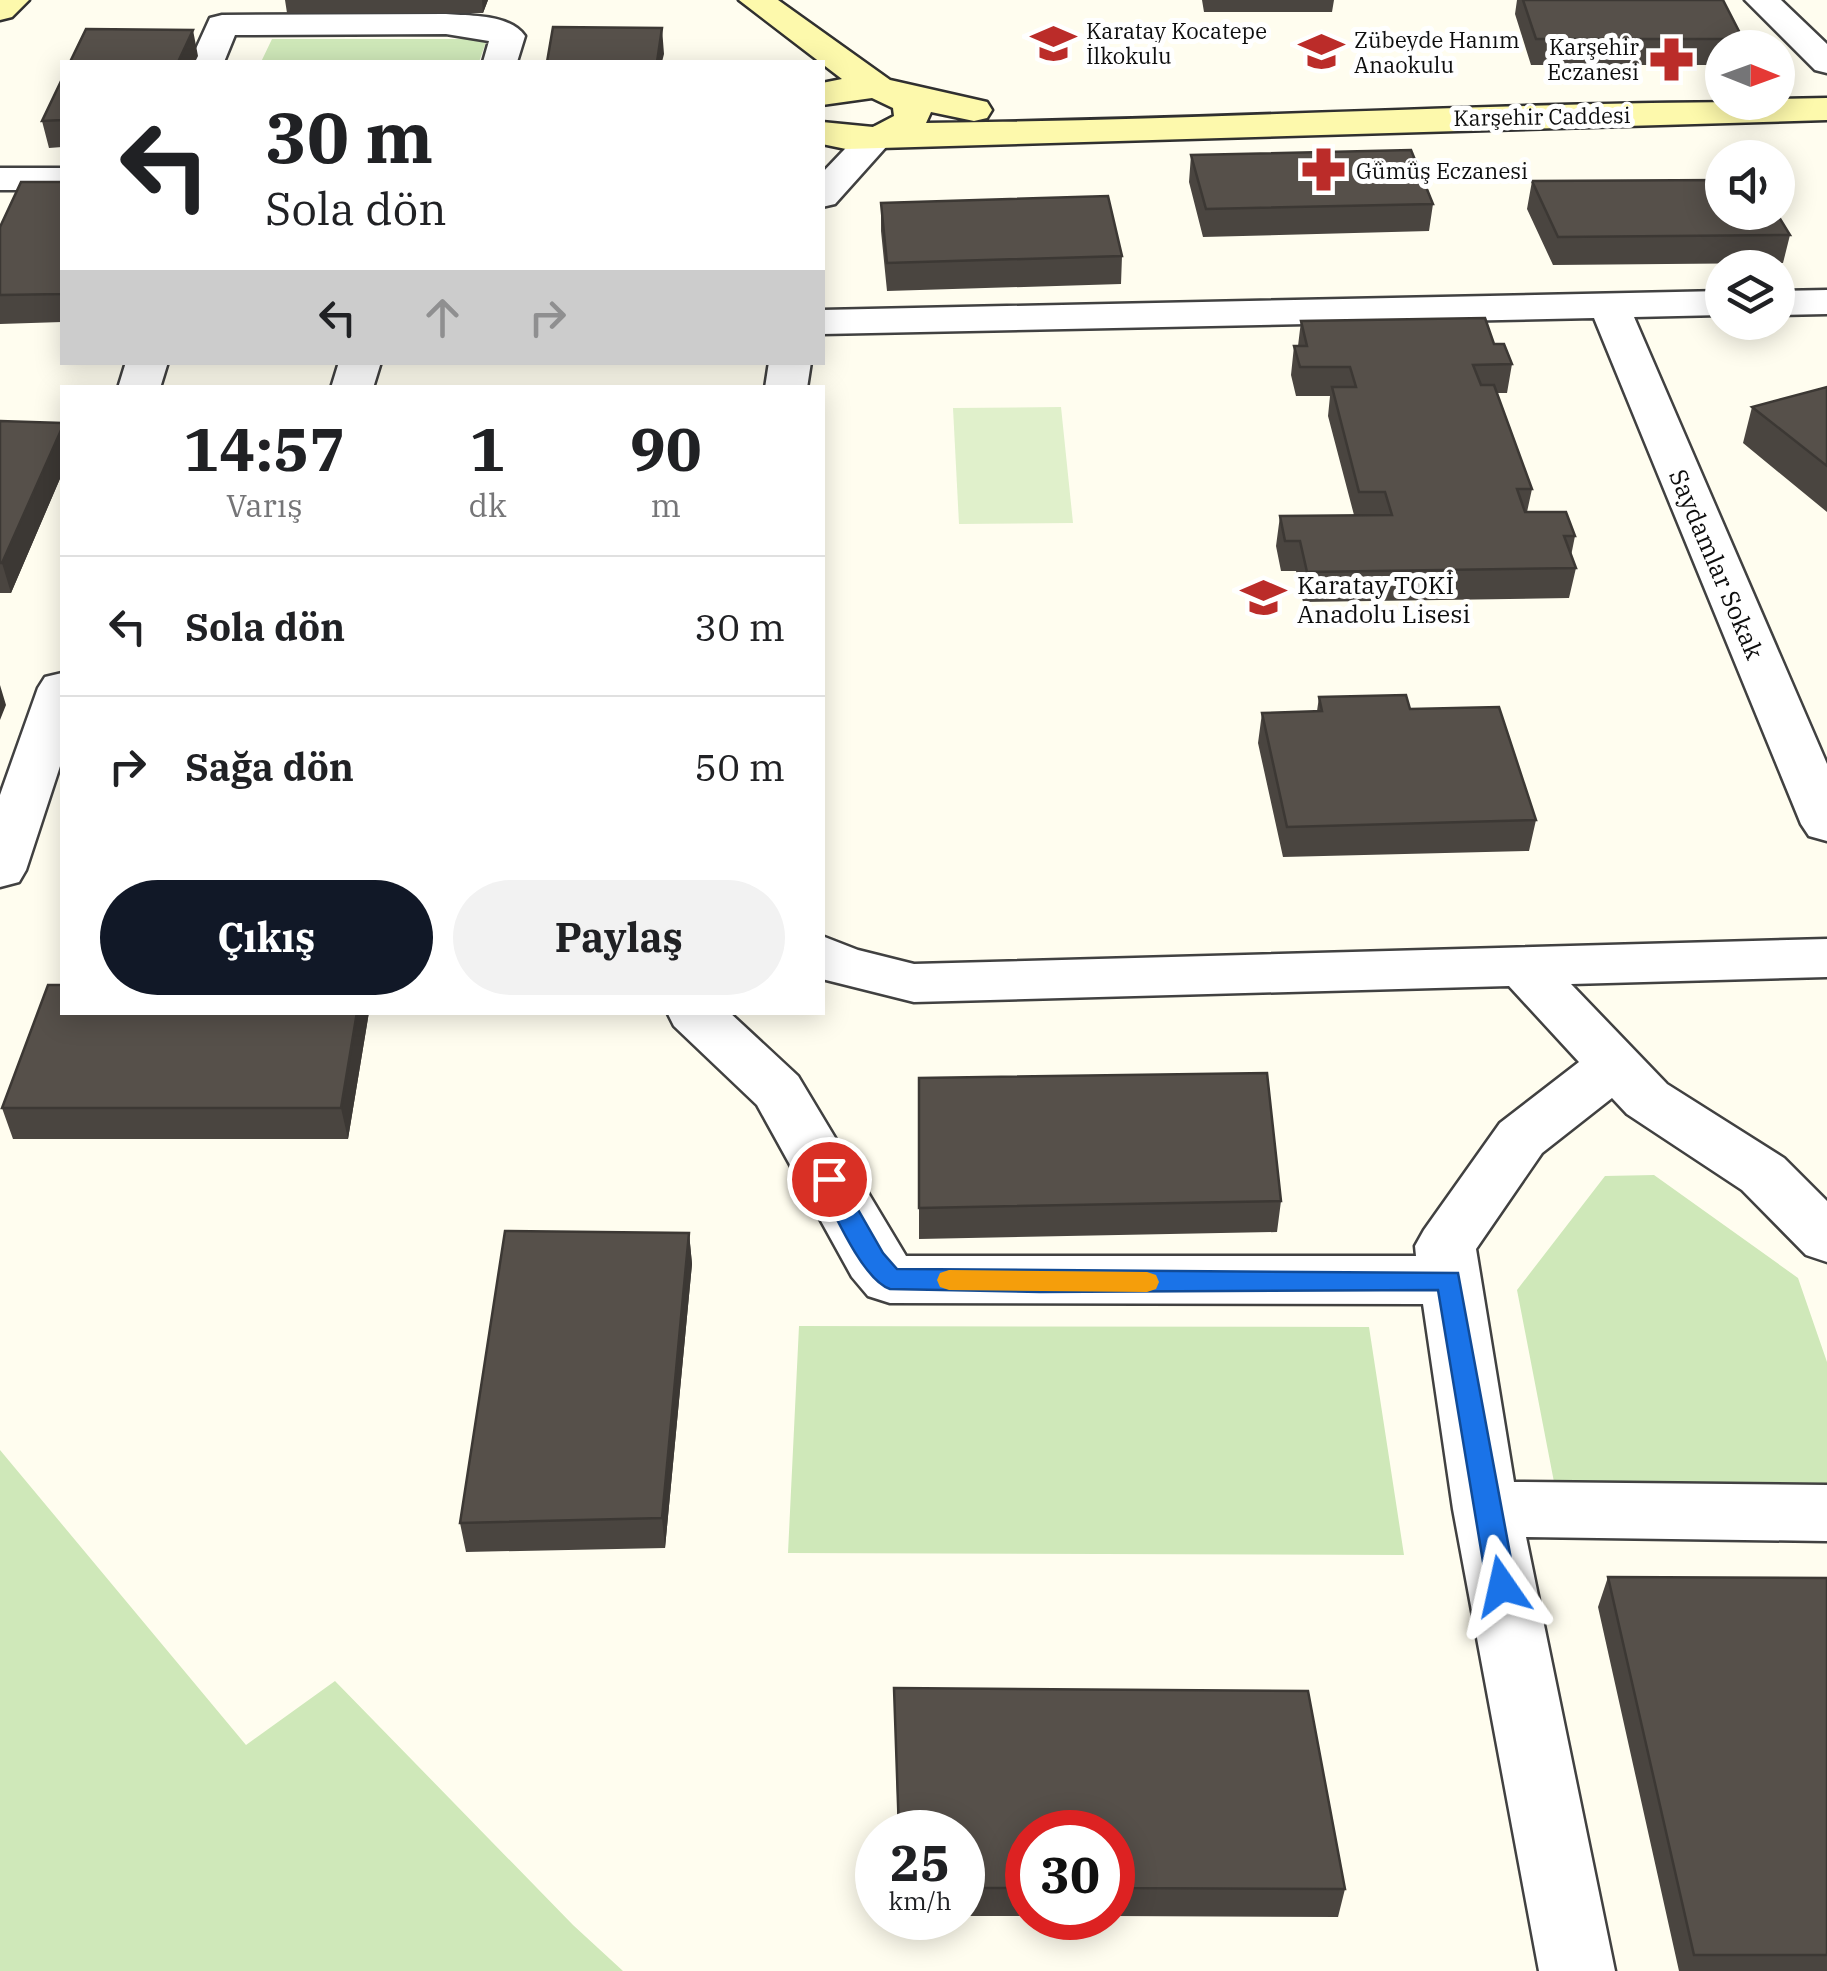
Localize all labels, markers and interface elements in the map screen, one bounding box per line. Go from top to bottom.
place label: Karatay Kocatepe İlkokulu [1086,16,1267,70]
school or university icon: Karatay Kocatepe İlkokulu [1029,19,1077,67]
place label: Zübeyde Hanım Anaokulu [1354,25,1520,79]
school or university icon: Zübeyde Hanım Anaokulu [1297,28,1345,76]
north arrow [1705,30,1795,120]
map controls [1705,30,1795,340]
place label: Karşehir Eczanesi [1547,32,1639,86]
pharmacy icon: Karşehir Eczanesi [1648,35,1696,83]
text: 30 m [265,91,433,182]
icon: left [100,100,230,230]
street label: Karşehir Caddesi [1453,100,1631,132]
button: sound [1705,140,1795,230]
pharmacy icon: Gümüş Eczanesi [1299,146,1347,194]
place label: Gümüş Eczanesi [1356,156,1528,185]
text: Sola dön [265,179,447,237]
button: layers [1705,250,1795,340]
icon: left [310,290,365,345]
icon: ahead [415,290,470,345]
icon: right [520,290,575,345]
text: 14:57 [183,409,345,488]
text: 1 [470,409,506,488]
text: 90 [630,409,702,488]
street label: Saydamlar Sokak [1662,464,1772,665]
text: Varış [226,484,303,526]
text: dk [469,484,507,526]
text: m [651,484,681,526]
place label: Karatay TOKİ Anadolu Lisesi [1297,568,1470,630]
school or university icon: Karatay TOKİ Anadolu Lisesi [1240,574,1288,622]
icon: left [100,599,155,654]
text: Sola dön [185,602,345,651]
text: 30 m [694,602,785,651]
icon: right [100,739,155,794]
text: Sağa dön [185,742,354,791]
text: 50 m [694,742,785,791]
button: Çıkış [100,880,433,995]
button: Paylaş [453,880,785,995]
pin [787,1137,872,1222]
icon: arrive [802,1152,857,1207]
position arrow [1450,1534,1554,1638]
speed limit sign: 30 [1005,1810,1135,1940]
text: 25 [890,1830,950,1895]
text: km/h [888,1884,952,1917]

